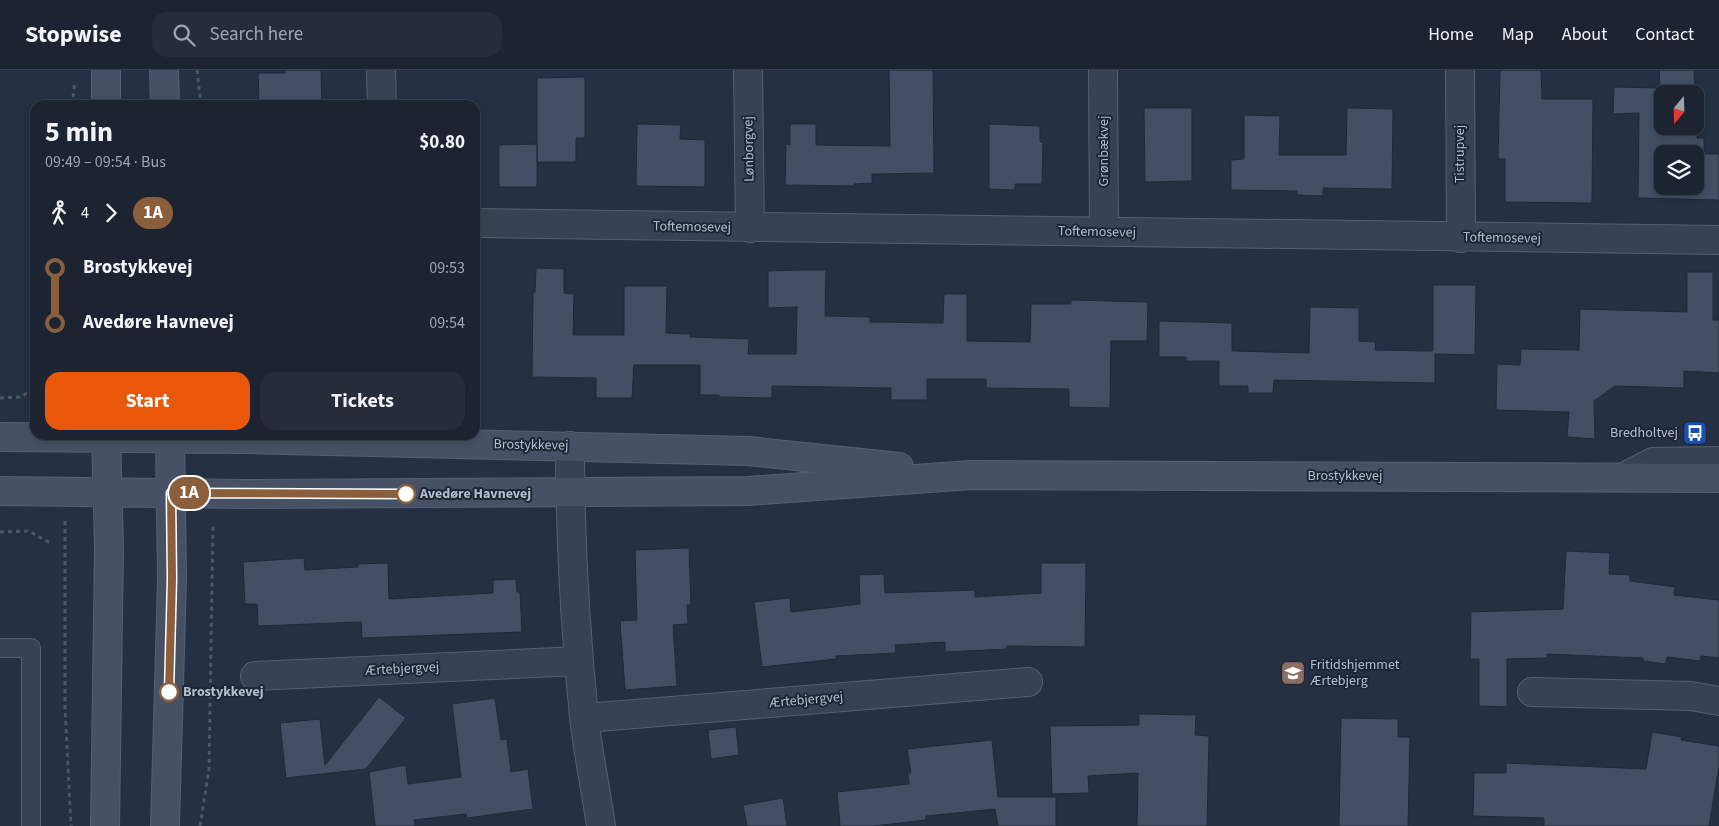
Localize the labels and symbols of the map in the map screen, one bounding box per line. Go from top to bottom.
north arrow [1654,85,1704,135]
street label: Lønborgvej [738,116,760,182]
street label: Grønbækvej [1094,116,1114,186]
street label: Tistrupvej [1450,125,1470,183]
street label: Toftemosevej [653,216,731,238]
street label: Toftemosevej [1058,221,1136,243]
street label: Toftemosevej [1463,227,1541,249]
bus stop icon: Bredholtvej [1682,420,1708,446]
place label: Bredholtvej [1610,423,1678,443]
street label: Brostykkevej [493,434,569,456]
street label: Brostykkevej [1308,466,1382,486]
line badge: 1A [166,477,212,509]
marker: Avedøre Havnevej [396,484,416,504]
place label: Avedøre Havnevej [419,484,531,504]
place label: Fritidshjemmet Ærtebjerg [1310,655,1400,691]
street label: Ærtebjergvej [364,657,440,681]
school or university icon: Fritidshjemmet Ærtebjerg [1280,660,1306,686]
marker: Brostykkevej [159,682,179,702]
place label: Brostykkevej [183,682,264,702]
street label: Ærtebjergvej [768,687,844,713]

